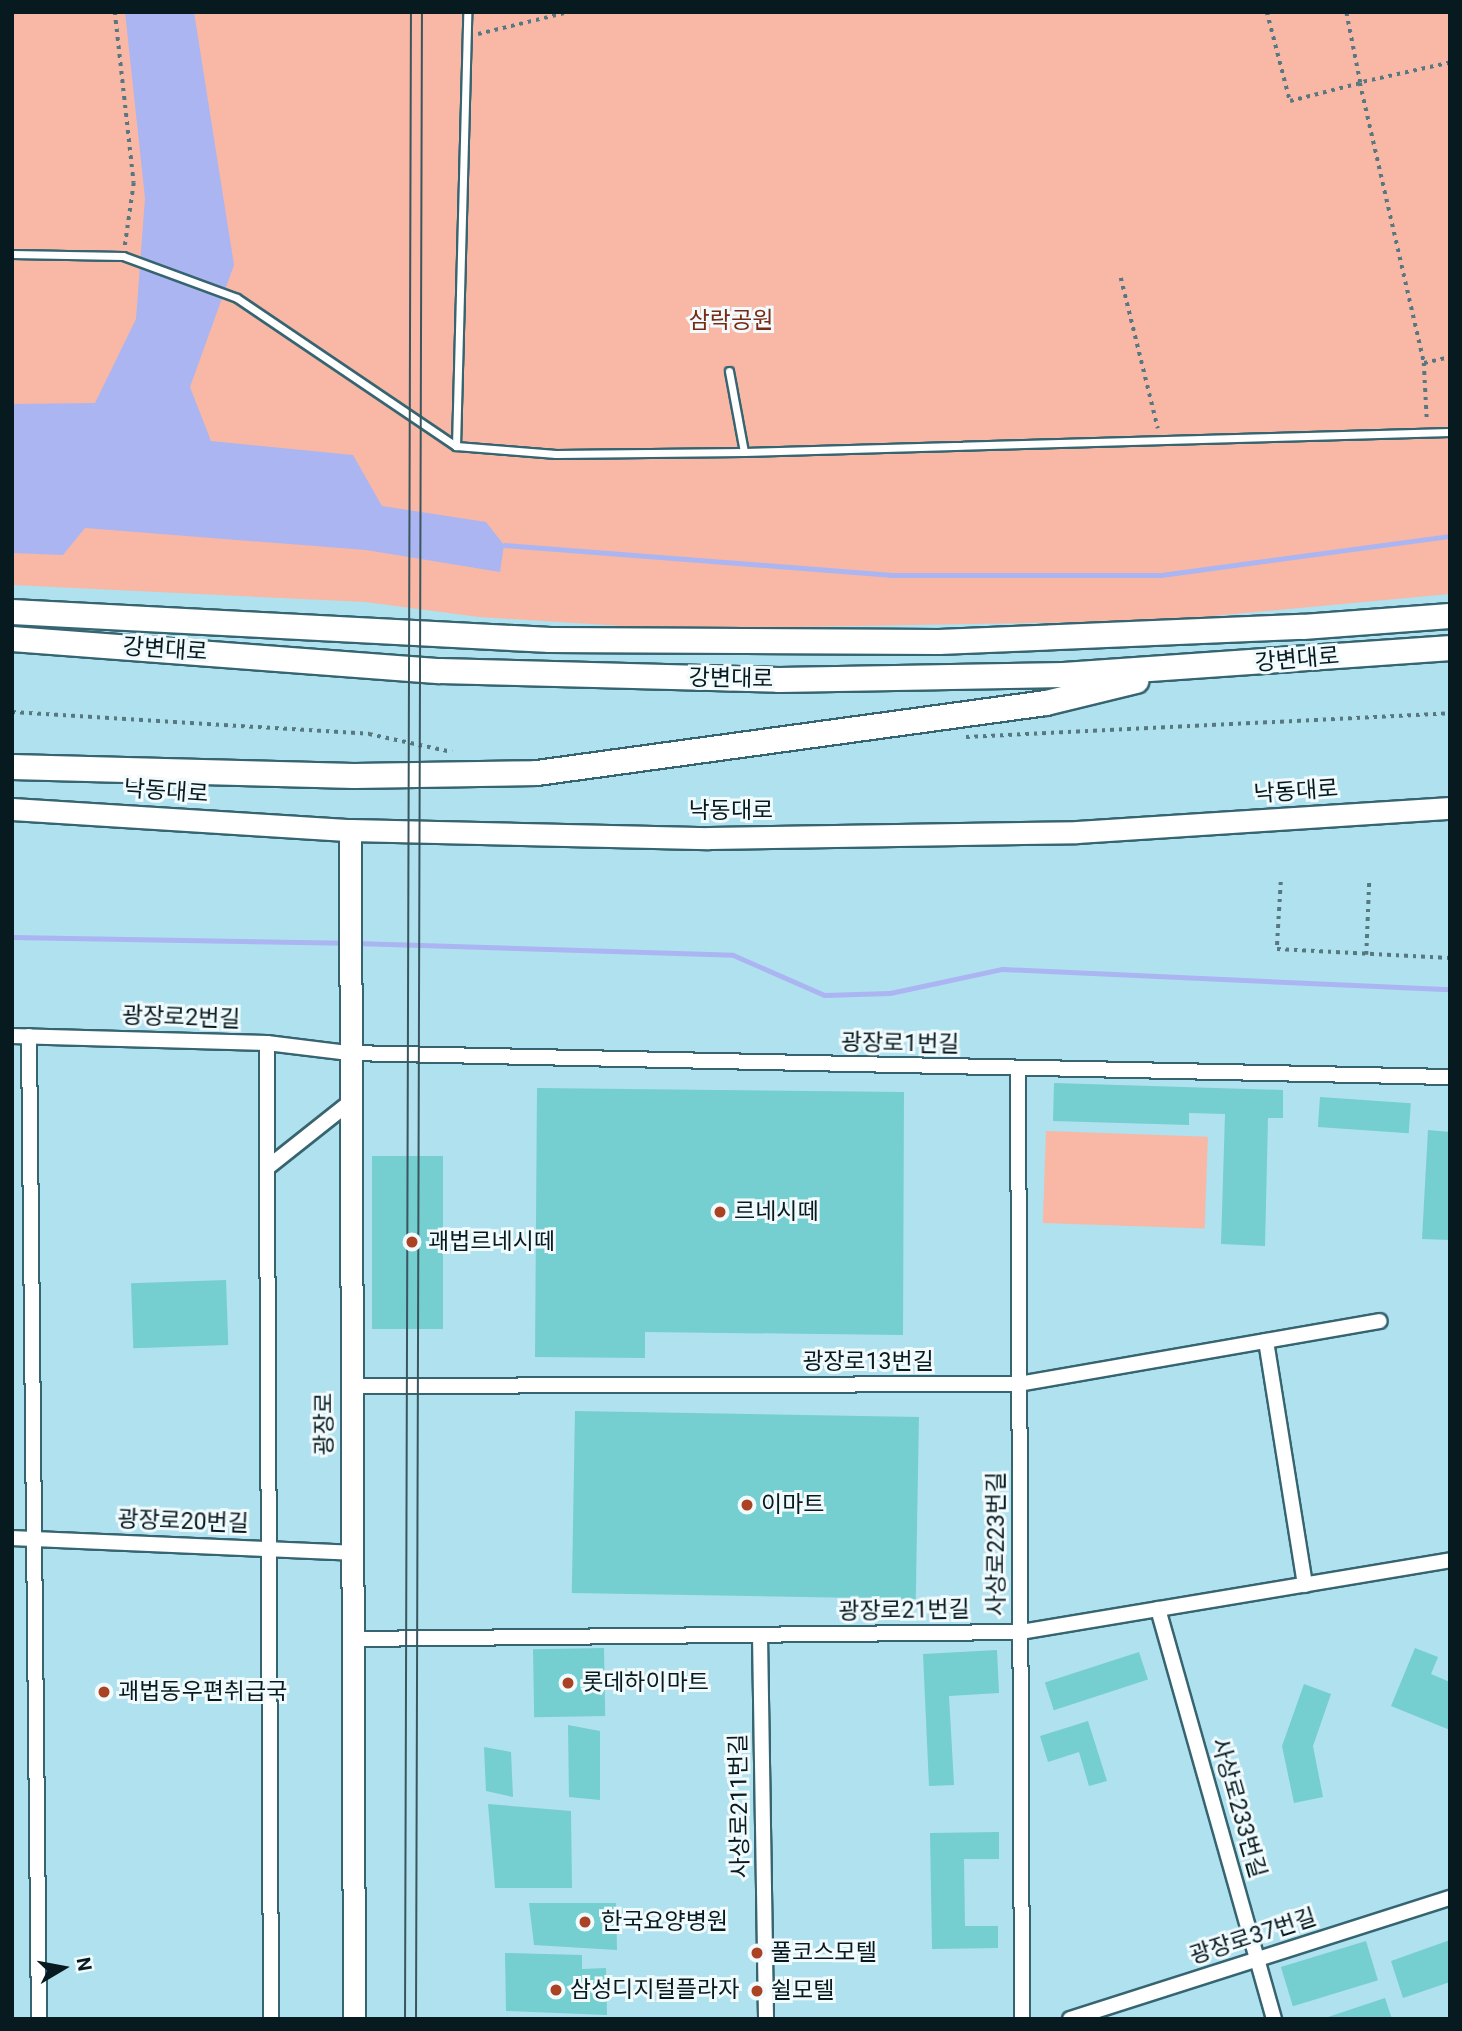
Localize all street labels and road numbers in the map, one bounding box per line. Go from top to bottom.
street label: 강변대로 [122,633,208,667]
street label: 강변대로 [1254,643,1340,677]
street label: 강변대로 [688,664,774,694]
street label: 낙동대로 [123,775,209,809]
street label: 낙동대로 [1253,775,1339,809]
street label: 낙동대로 [689,797,773,825]
street label: 광장로2번길 [121,1002,241,1034]
street label: 광장로1번길 [840,1029,960,1059]
street label: 광장로13번길 [802,1348,934,1376]
street label: 광장로 [311,1392,339,1456]
street label: 사상로223번길 [983,1472,1011,1616]
street label: 광장로20번길 [117,1506,249,1538]
street label: 광장로21번길 [838,1596,970,1626]
street label: 사상로211번길 [725,1733,755,1879]
street label: 사상로233번길 [1205,1735,1271,1881]
street label: 광장로37번길 [1186,1904,1320,1970]

